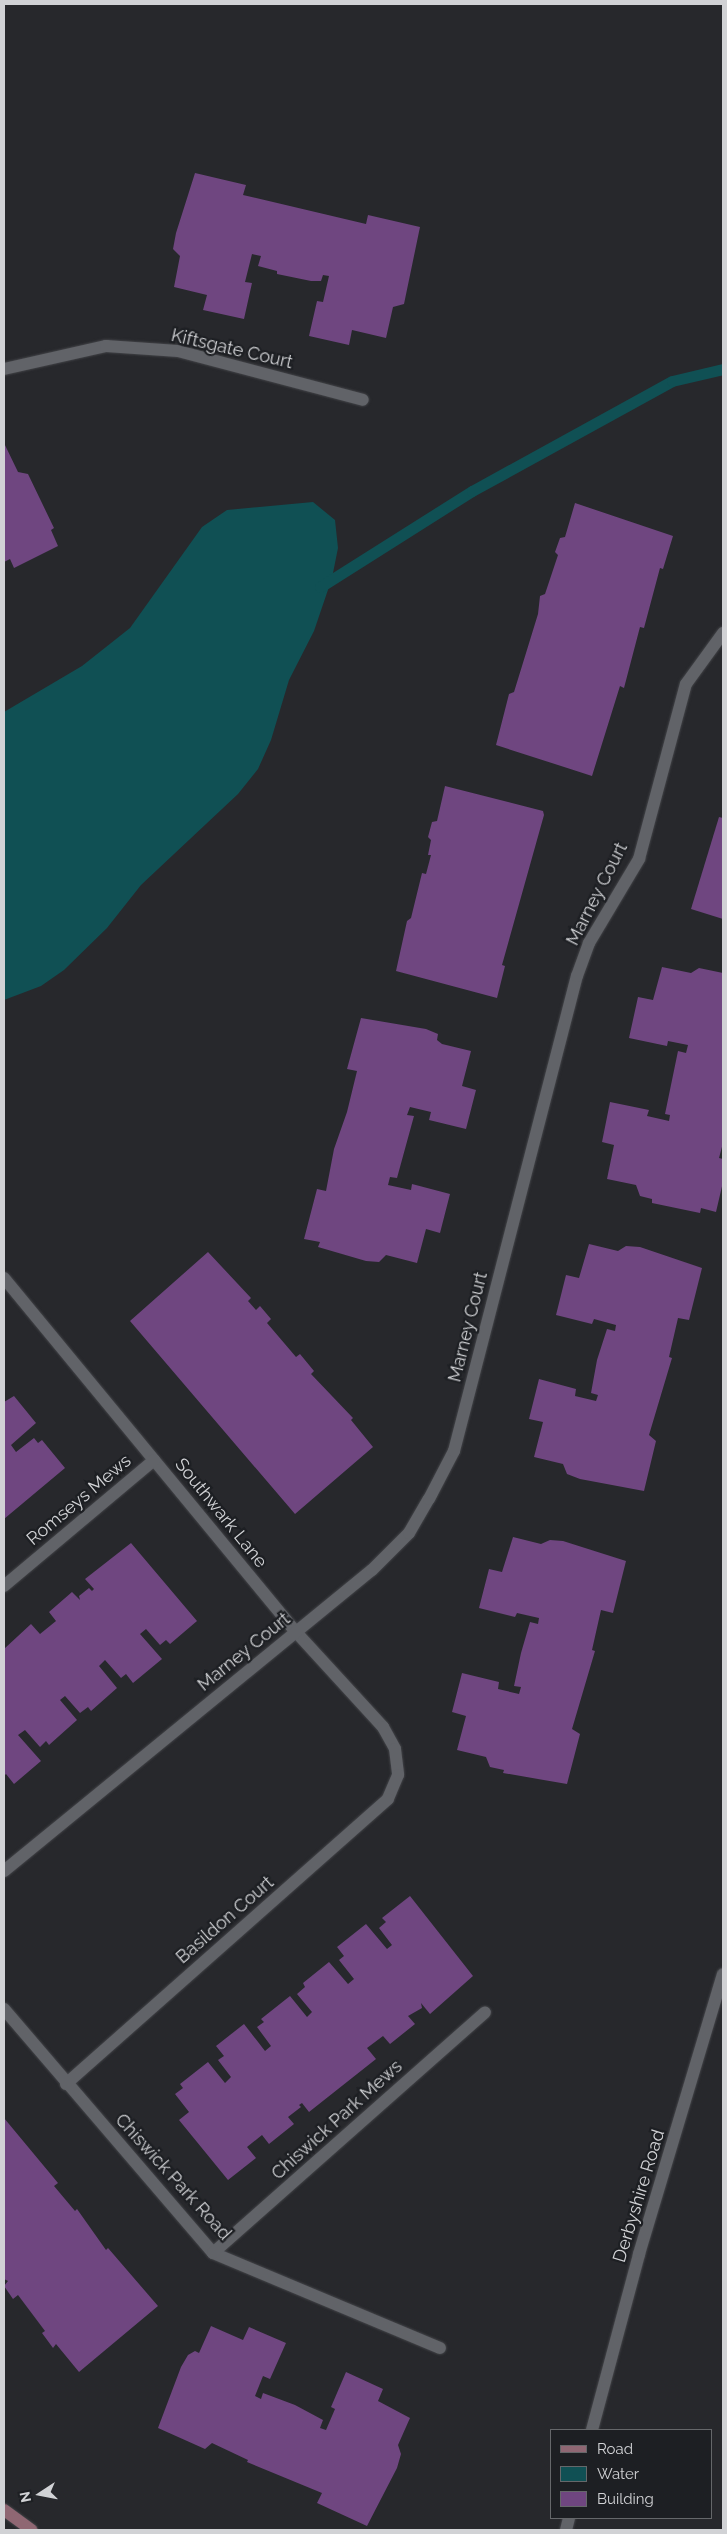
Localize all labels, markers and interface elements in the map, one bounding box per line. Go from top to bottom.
street label: Kiftsgate Court [169,325,295,373]
street label: Marney Court [562,839,632,949]
street label: Marney Court [444,1270,492,1384]
street label: Romseys Mews [22,1450,136,1550]
street label: Southwark Lane [170,1454,272,1572]
street label: Marney Court [193,1608,295,1696]
street label: Basildon Court [172,1872,278,1968]
street label: Chiswick Park Mews [267,2056,407,2184]
street label: Chiswick Park Road [111,2109,235,2245]
street label: Derbyshire Road [609,2127,669,2265]
legend [550,2429,712,2519]
text: Road [597,2440,633,2458]
text: Water [597,2465,639,2483]
north arrow [15,2469,65,2519]
text: N [16,2490,34,2504]
text: Building [597,2490,654,2508]

